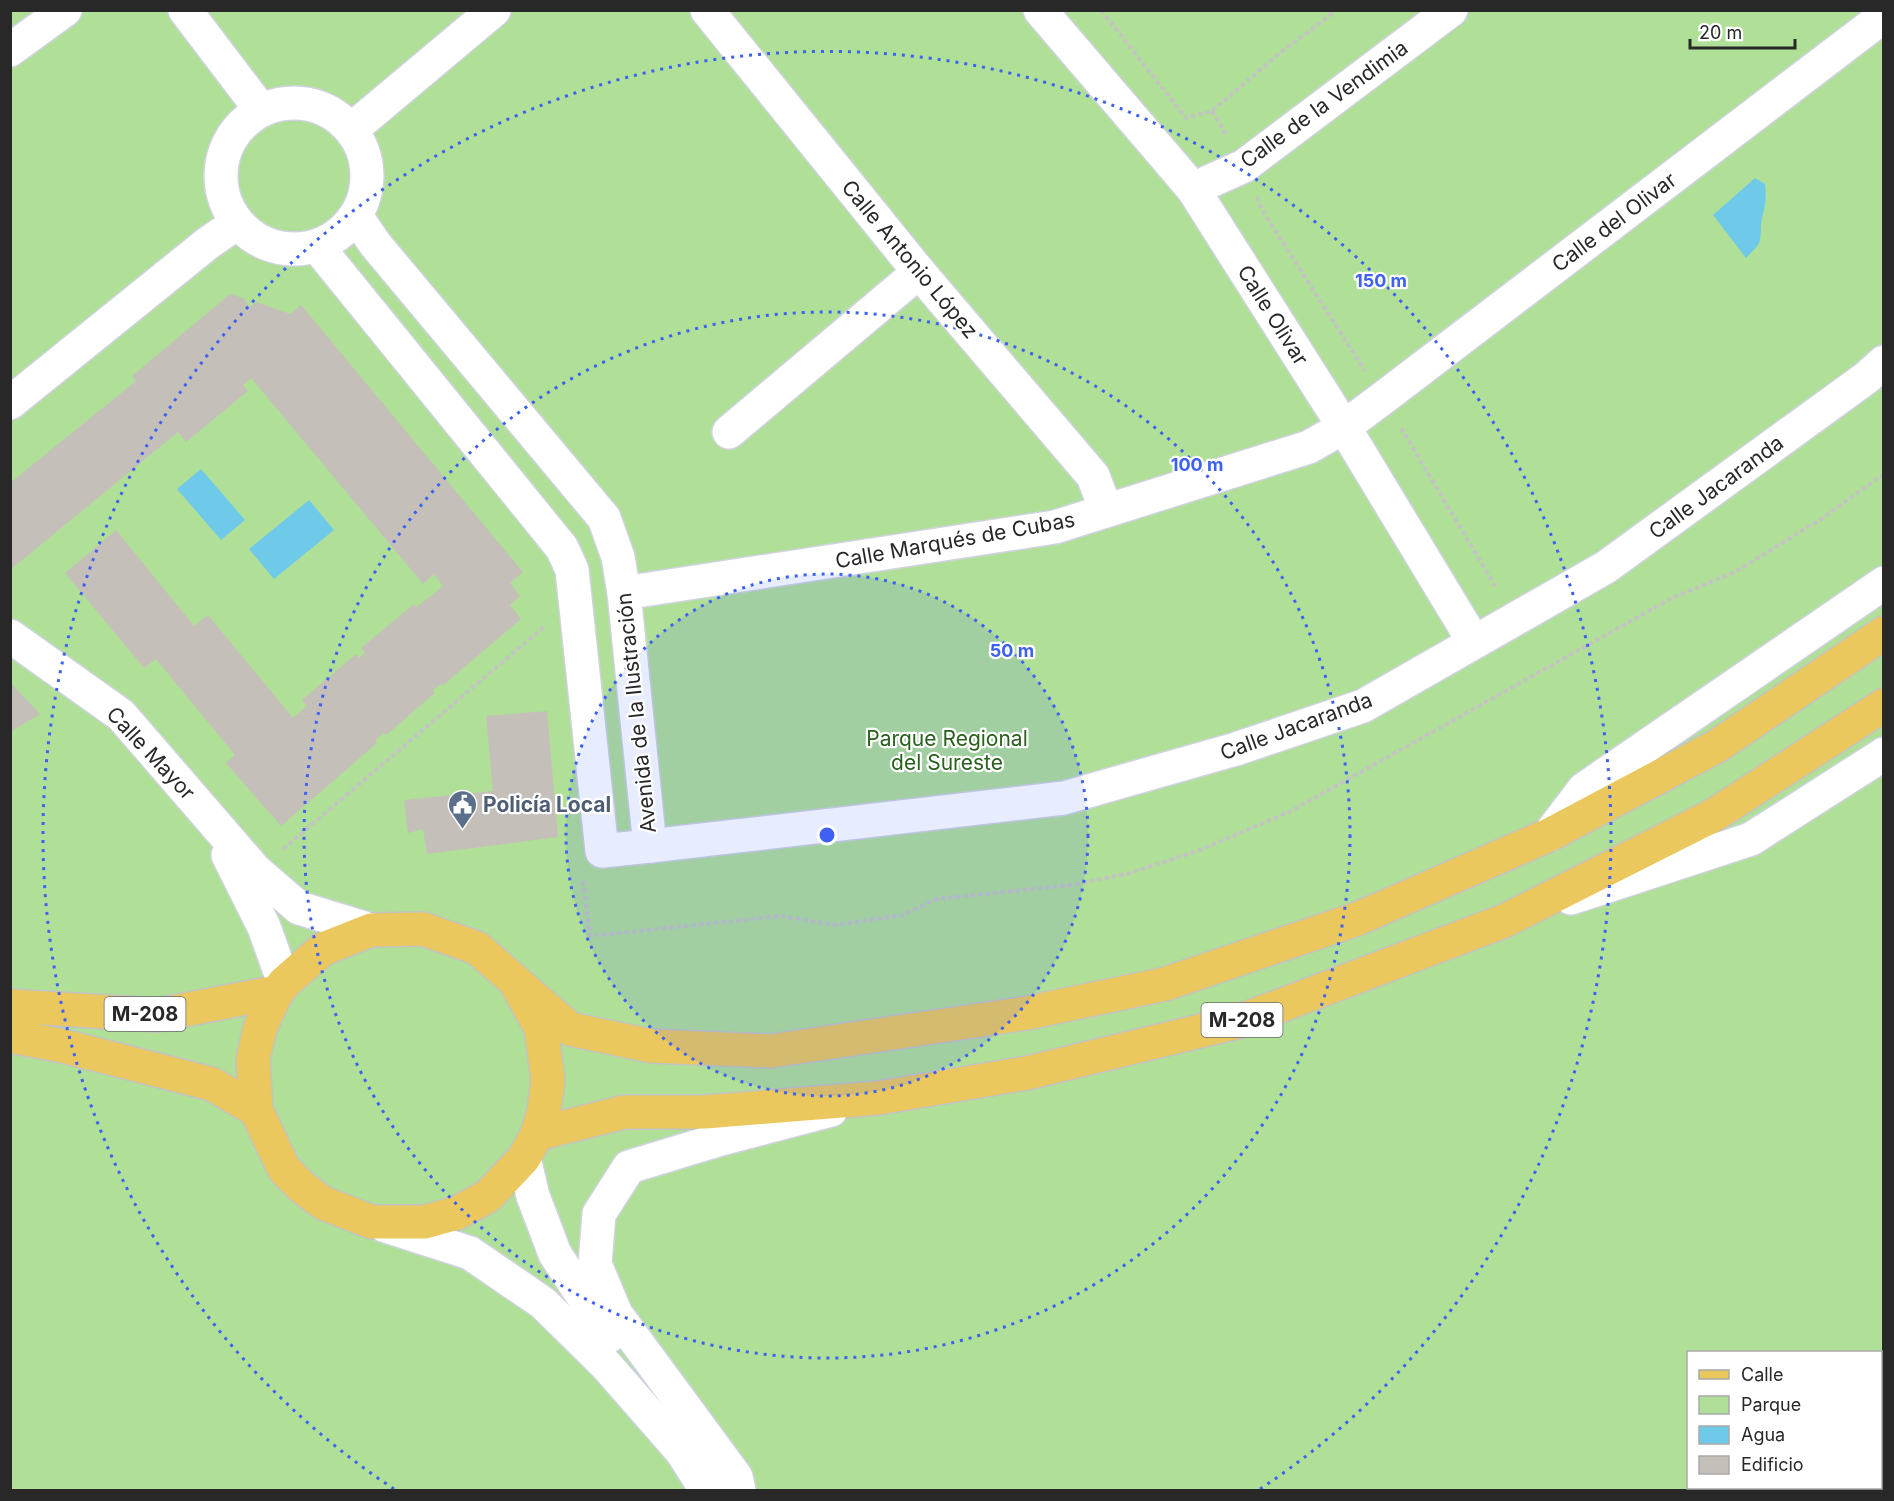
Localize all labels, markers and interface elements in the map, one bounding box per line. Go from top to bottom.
scale bar [1690,12,1795,50]
text: 20 m [1699,22,1742,43]
street label: Calle de la Vendimia [1236,35,1412,173]
street label: Calle del Olivar [1547,167,1681,277]
street label: Calle Antonio López [837,175,983,343]
street label: Calle Olivar [1232,260,1314,370]
text: 150 m [1355,270,1407,291]
street label: Calle Jacaranda [1644,430,1788,544]
text: 100 m [1171,454,1223,475]
street label: Calle Marqués de Cubas [833,507,1077,573]
street label: Avenida de la Ilustración [611,592,661,834]
text: 50 m [990,640,1034,661]
street label: Calle Jacaranda [1217,687,1375,765]
street label: Calle Mayor [102,701,200,805]
park label: Parque Regional del Sureste [866,726,1028,775]
public building icon: Policía Local [446,788,478,830]
place label: Policía Local [483,792,611,817]
centre of rings [817,825,837,845]
road number: M-208 [104,997,186,1031]
road number: M-208 [1202,1003,1282,1037]
legend [1687,1351,1882,1489]
text: Calle [1741,1364,1783,1385]
text: Parque [1741,1394,1801,1415]
text: Agua [1741,1424,1785,1445]
text: Edificio [1741,1454,1804,1475]

